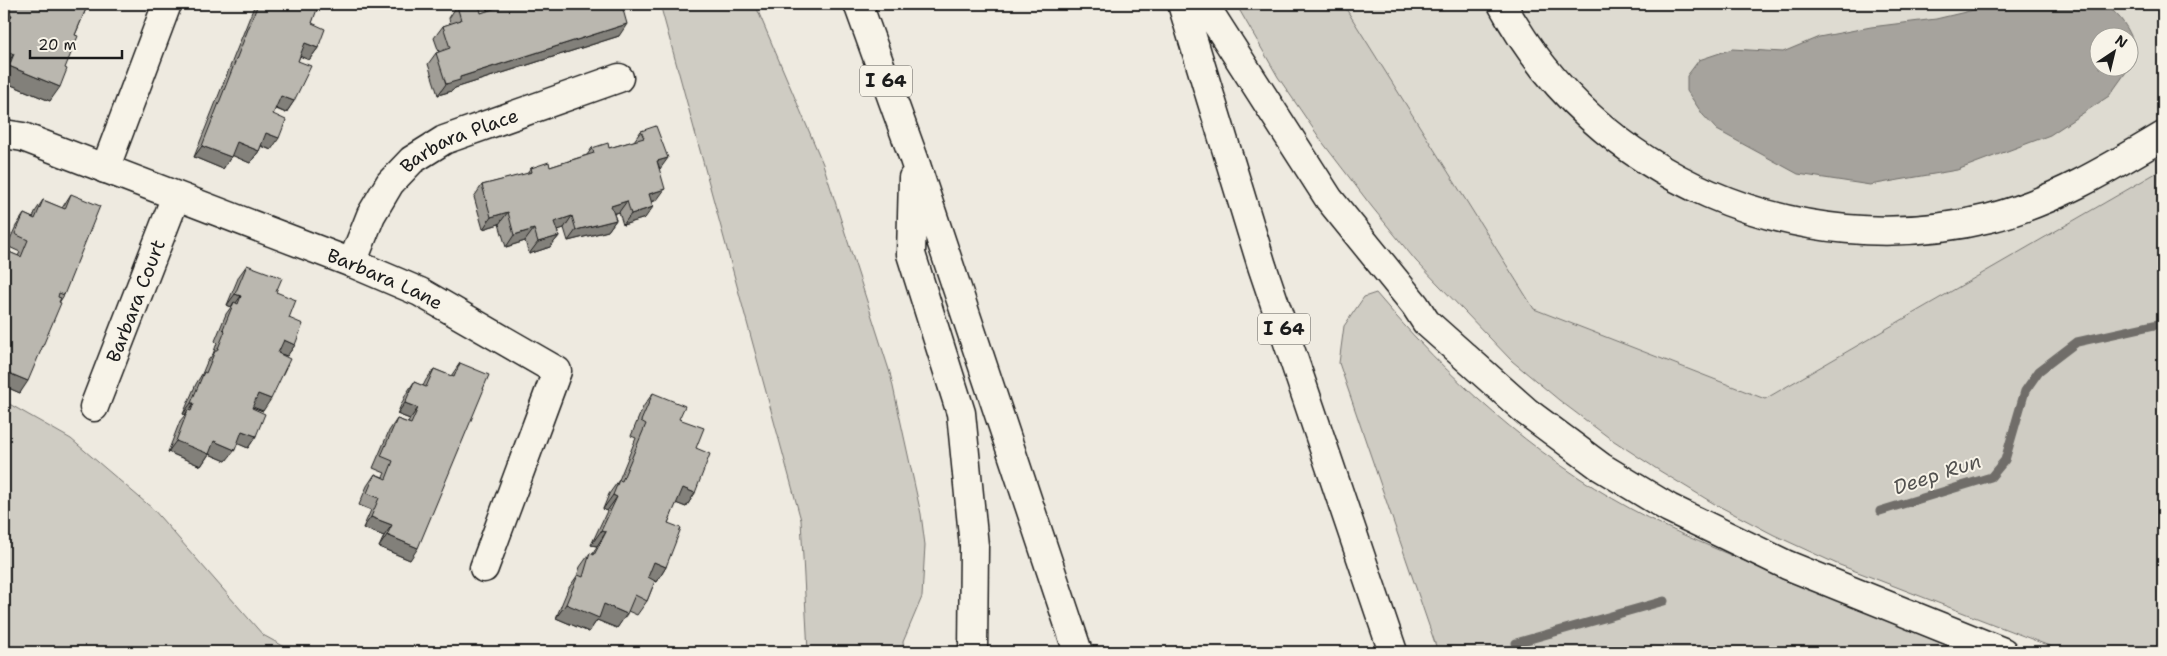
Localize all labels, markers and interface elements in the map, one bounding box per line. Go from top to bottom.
scale bar [30,28,122,60]
north arrow [2090,28,2140,78]
text: N [2112,31,2131,52]
text: 20 m [38,35,77,55]
road number: I 64 [860,66,912,96]
street label: Barbara Place [395,103,522,178]
street label: Barbara Court [101,236,171,366]
street label: Barbara Lane [323,243,447,316]
road number: I 64 [1258,314,1310,344]
water label: Deep Run [1890,448,1984,500]

